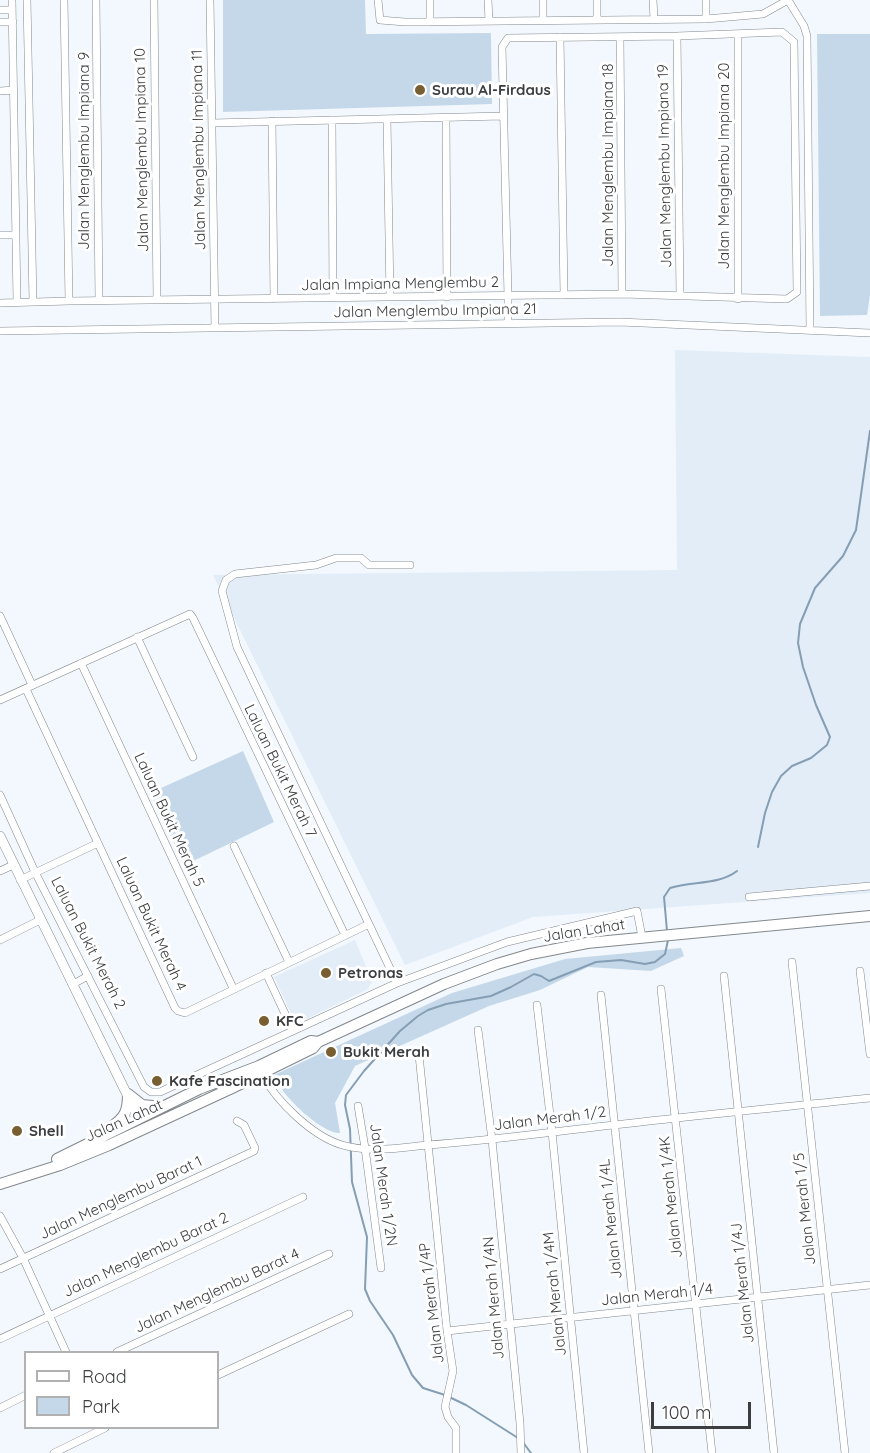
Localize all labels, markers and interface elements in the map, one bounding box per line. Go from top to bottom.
street label: Jalan Menglembu Impiana 10 [131,48,153,252]
street label: Jalan Menglembu Impiana 11 [188,49,210,251]
street label: Jalan Menglembu Impiana 9 [75,52,93,250]
street label: Jalan Menglembu Impiana 18 [599,63,617,267]
street label: Jalan Menglembu Impiana 20 [715,63,733,269]
street label: Jalan Menglembu Impiana 19 [654,64,676,268]
place label: Surau Al-Firdaus [432,81,551,99]
marker: Surau Al-Firdaus [413,83,427,97]
street label: Jalan Impiana Menglembu 2 [301,273,499,295]
street label: Jalan Menglembu Impiana 21 [333,300,537,322]
street label: Laluan Bukit Merah 7 [240,702,320,840]
street label: Laluan Bukit Merah 5 [130,750,208,890]
street label: Laluan Bukit Merah 4 [112,854,190,994]
street label: Laluan Bukit Merah 2 [47,874,129,1012]
street label: Jalan Lahat [542,916,626,946]
place label: Petronas [338,964,403,982]
marker: Petronas [319,966,333,980]
place label: KFC [276,1012,304,1030]
marker: KFC [257,1014,271,1028]
place label: Bukit Merah [343,1043,430,1061]
marker: Bukit Merah [324,1045,338,1059]
place label: Kafe Fascination [169,1072,290,1090]
marker: Kafe Fascination [150,1074,164,1088]
street label: Jalan Lahat [83,1096,165,1146]
street label: Jalan Merah 1/2 [493,1103,607,1135]
place label: Shell [29,1122,64,1140]
street label: Jalan Merah 1/2N [365,1122,401,1248]
marker: Shell [10,1124,24,1138]
street label: Jalan Merah 1/4K [656,1135,686,1259]
street label: Jalan Menglembu Barat 1 [37,1152,205,1244]
street label: Jalan Merah 1/5 [790,1152,820,1266]
street label: Jalan Merah 1/4L [596,1158,626,1280]
street label: Jalan Menglembu Barat 2 [61,1209,231,1301]
street label: Jalan Merah 1/4J [728,1222,758,1344]
street label: Jalan Merah 1/4M [540,1231,570,1357]
street label: Jalan Merah 1/4N [480,1236,508,1360]
street label: Jalan Merah 1/4P [416,1242,448,1364]
street label: Jalan Menglembu Barat 4 [132,1245,302,1337]
street label: Jalan Merah 1/4 [600,1280,714,1310]
legend [24,1351,219,1429]
text: Road [82,1365,127,1388]
scale bar [654,1390,754,1428]
text: Park [82,1395,120,1418]
text: 100 m [662,1401,711,1424]

